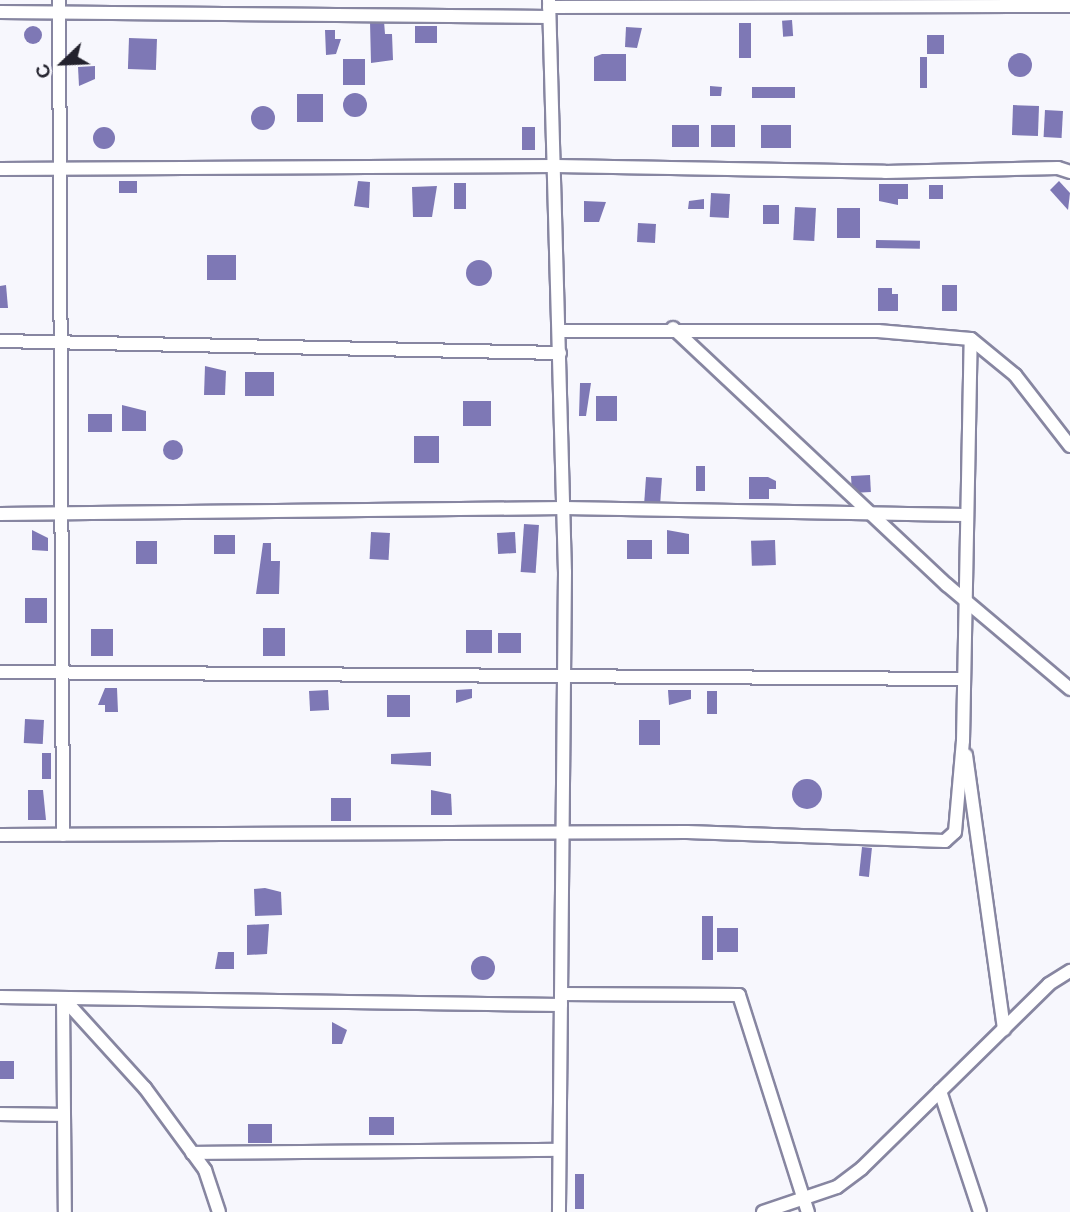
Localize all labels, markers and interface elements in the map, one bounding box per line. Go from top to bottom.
north arrow [28,28,98,98]
text: С [30,61,56,82]

